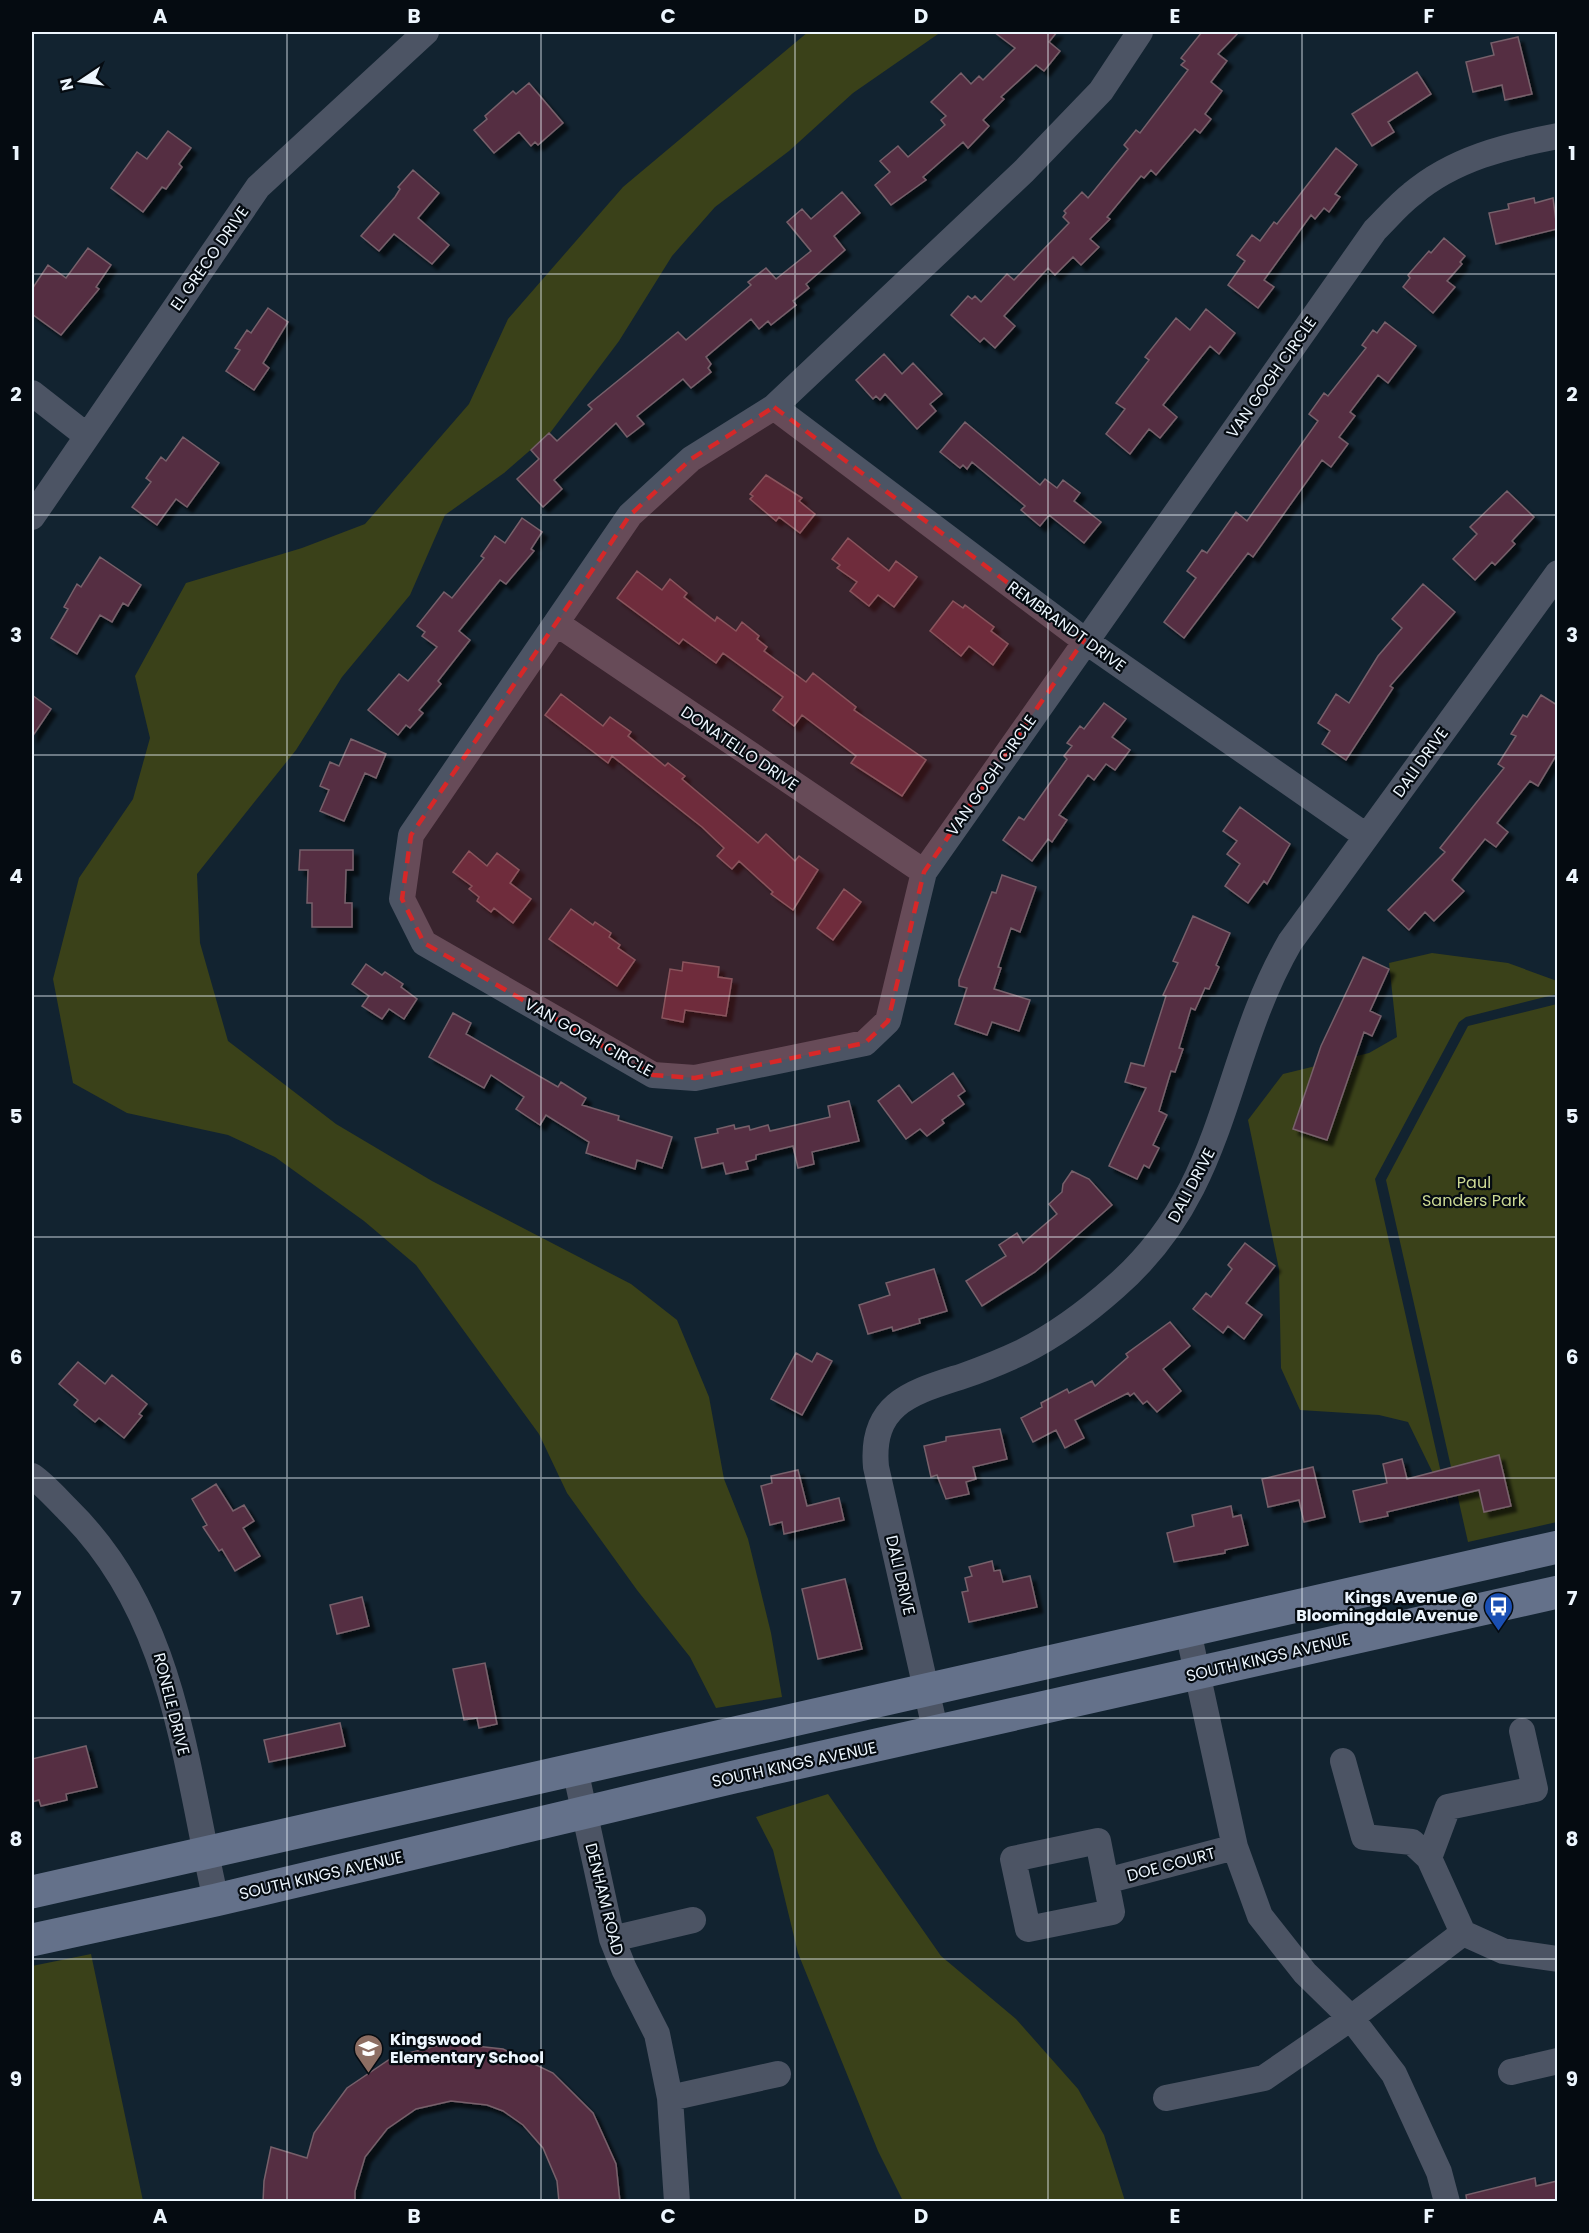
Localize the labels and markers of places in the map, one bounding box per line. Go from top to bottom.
place label: Kings Avenue @ Bloomingdale Avenue [1296,1586,1478,1627]
bus stop icon: Kings Avenue @ Bloomingdale Avenue [1483,1590,1515,1632]
place label: Kingswood Elementary School [390,2028,544,2069]
school or university icon: Kingswood Elementary School [353,2032,385,2074]

